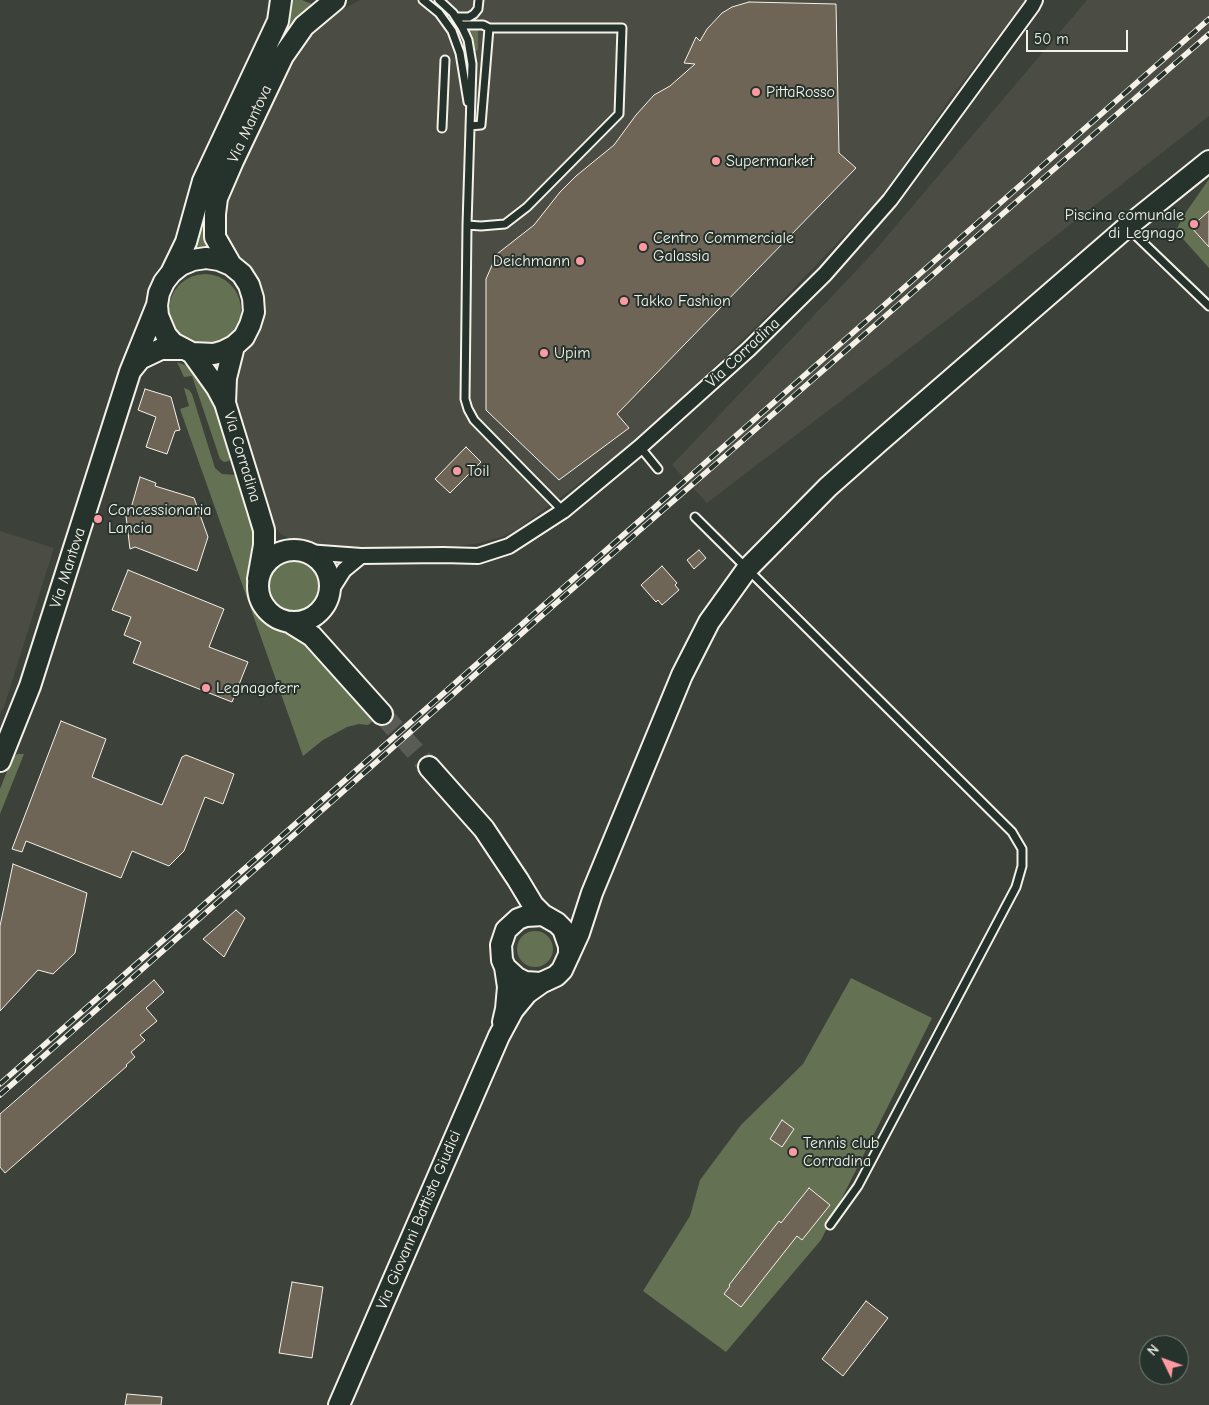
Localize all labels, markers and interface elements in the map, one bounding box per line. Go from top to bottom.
scale bar [1029,20,1132,52]
text: 50 m [1034,30,1069,48]
street label: Via Mantova [224,82,276,166]
place label: PittaRosso [766,82,835,102]
marker: PittaRosso [750,86,762,98]
place label: Supermarket [726,151,814,171]
marker: Supermarket [710,155,722,167]
place label: Piscina comunale di Legnago [1065,205,1184,243]
marker: Piscina comunale di Legnago [1188,218,1200,230]
place label: Centro Commerciale Galassia [653,228,794,266]
marker: Centro Commerciale Galassia [637,241,649,253]
place label: Deichmann [493,251,570,271]
marker: Deichmann [574,255,586,267]
place label: Takko Fashion [634,291,731,311]
marker: Takko Fashion [618,295,630,307]
street label: Via Corradina [702,314,784,392]
place label: Upim [554,343,590,363]
marker: Upim [538,347,550,359]
street label: Via Corradina [219,409,265,505]
place label: Toil [467,461,489,481]
marker: Toil [451,465,463,477]
place label: Concessionaria Lancia [108,500,212,538]
marker: Concessionaria Lancia [92,513,104,525]
street label: Via Mantova [46,525,90,611]
place label: Legnagoferr [216,678,299,698]
marker: Legnagoferr [200,682,212,694]
street label: Via Giovanni Battista Giudici [373,1128,465,1312]
place label: Tennis club Corradina [803,1133,879,1171]
marker: Tennis club Corradina [787,1146,799,1158]
north arrow [1139,1335,1189,1385]
text: N [1144,1341,1163,1359]

